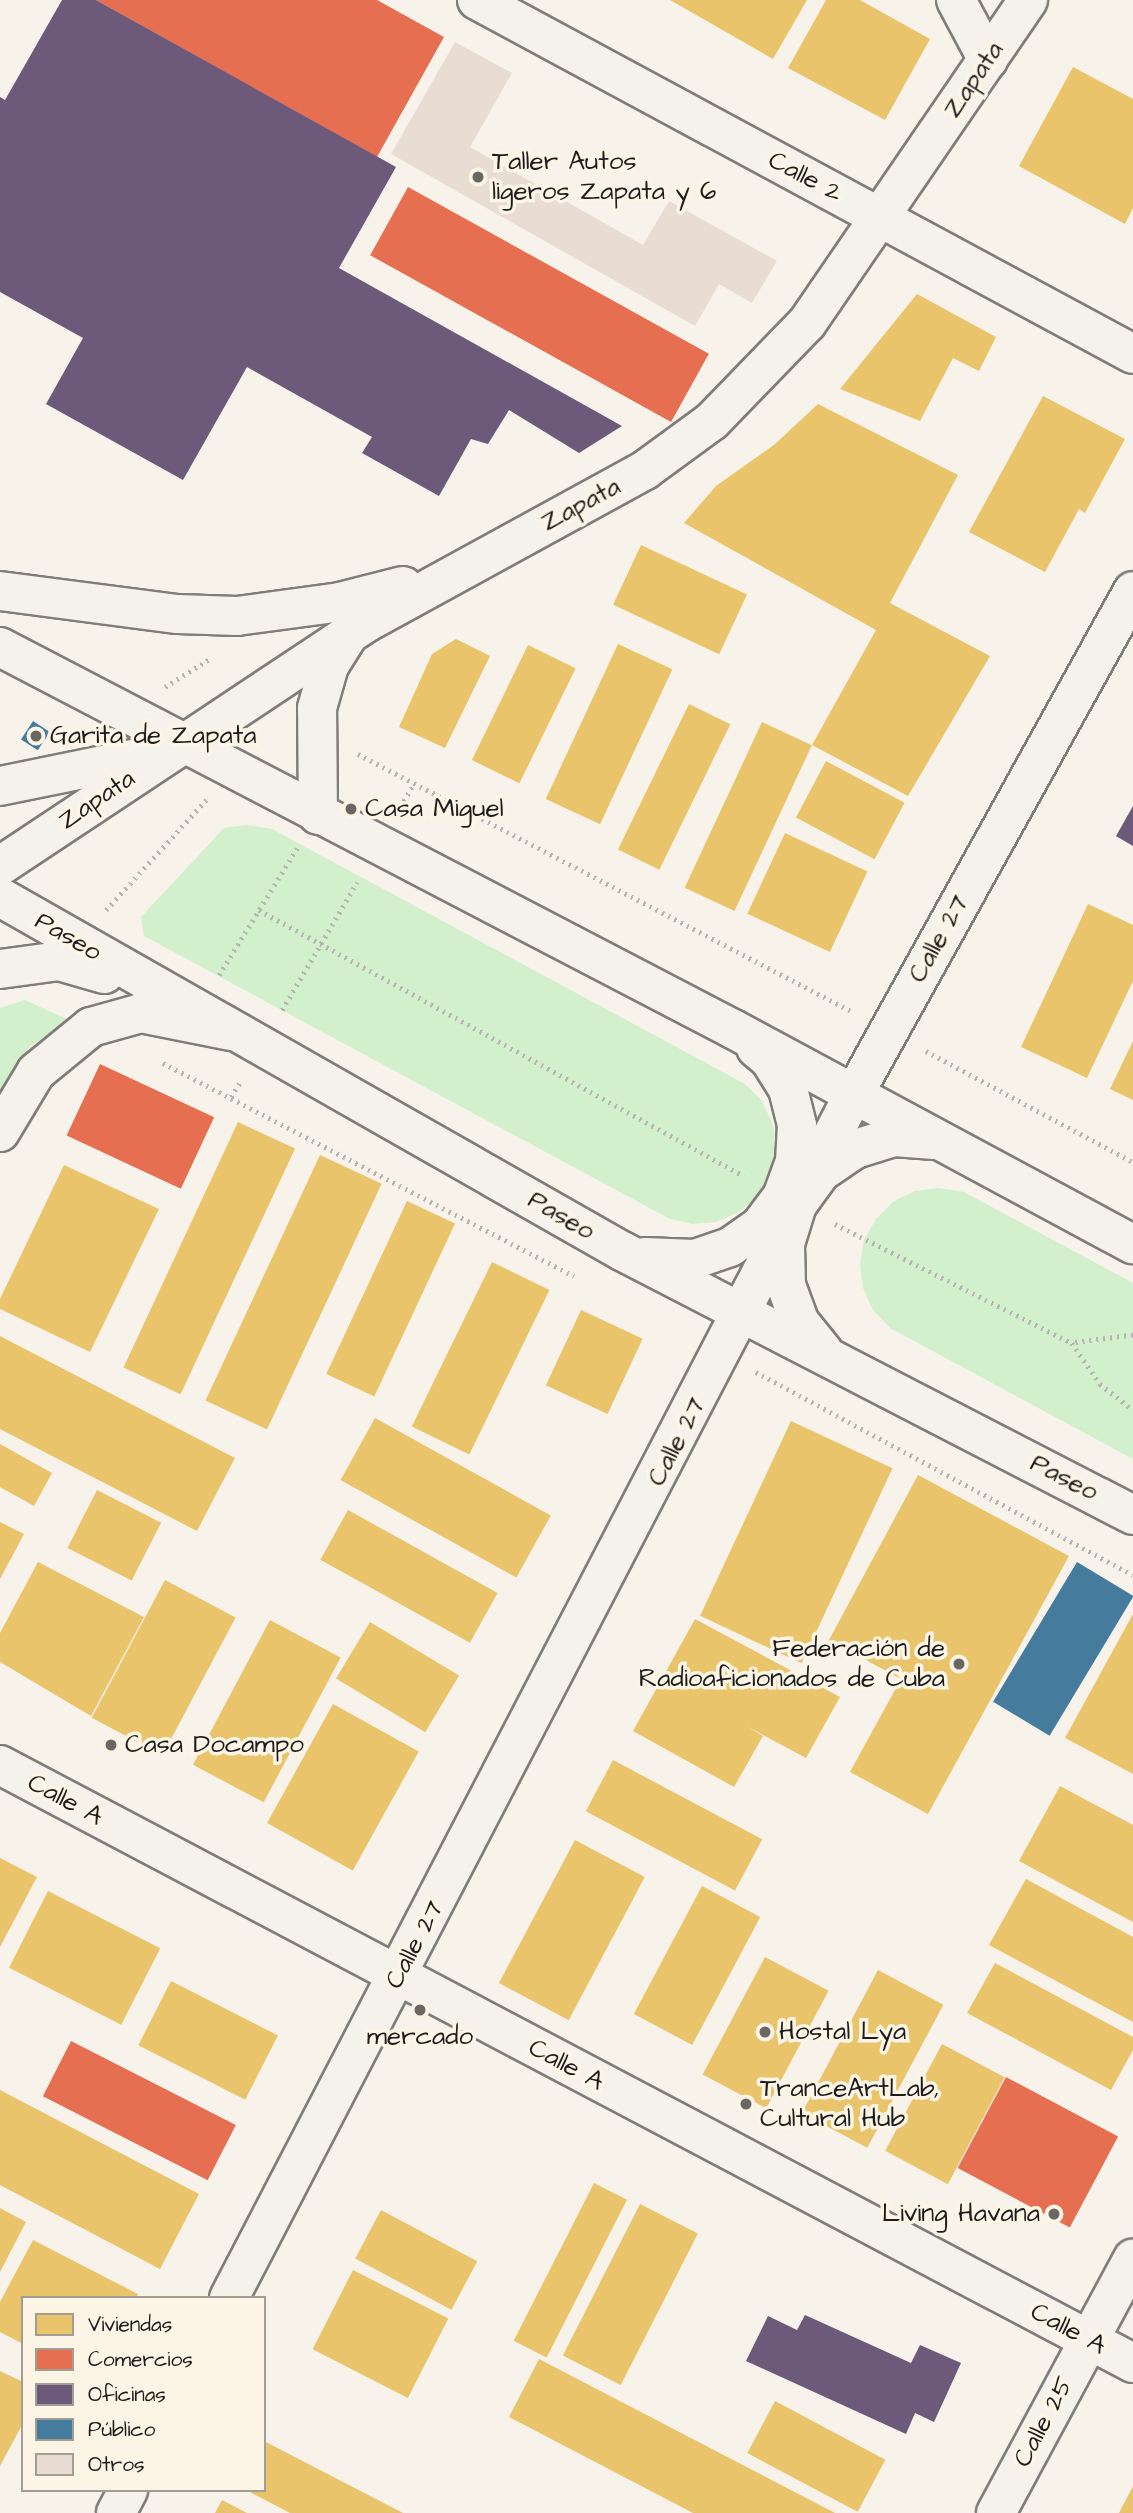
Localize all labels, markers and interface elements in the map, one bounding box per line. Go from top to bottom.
street label: Zapata [937,36,1011,124]
street label: Calle 2 [763,145,847,209]
place label: Taller Autos ligeros Zapata y 6 [492,146,716,208]
marker: Taller Autos ligeros Zapata y 6 [470,169,486,185]
street label: Zapata [536,471,626,539]
place label: Garita de Zapata [50,720,257,752]
marker: Garita de Zapata [28,728,44,744]
street label: Zapata [53,763,141,837]
place label: Casa Miguel [365,793,504,825]
marker: Casa Miguel [343,801,359,817]
street label: Calle 27 [902,890,976,988]
street label: Paseo [29,906,107,968]
street label: Paseo [522,1185,600,1247]
street label: Calle 27 [641,1393,713,1491]
street label: Paseo [1025,1448,1103,1508]
place label: Federación de Radioaficionados de Cuba [639,1633,945,1694]
marker: Federación de Radioaficionados de Cuba [951,1656,967,1672]
place label: Casa Docampo [125,1729,304,1761]
marker: Casa Docampo [103,1737,119,1753]
street label: Calle A [22,1767,108,1833]
street label: Calle 27 [379,1896,451,1994]
marker: mercado [412,2002,428,2018]
place label: Hostal Lya [779,2016,906,2048]
place label: mercado [367,2021,473,2053]
marker: Hostal Lya [757,2024,773,2040]
street label: Calle A [523,2032,609,2098]
place label: TranceArtLab, Cultural Hub [760,2073,939,2134]
marker: TranceArtLab, Cultural Hub [738,2096,754,2112]
place label: Living Havana [882,2198,1040,2230]
marker: Living Havana [1046,2206,1062,2222]
legend [21,2296,266,2492]
street label: Calle A [1025,2296,1111,2362]
text: Viviendas [88,2310,172,2339]
text: Comercios [88,2345,193,2374]
street label: Calle 25 [1007,2372,1081,2472]
text: Oficinas [88,2380,166,2409]
text: Público [88,2415,155,2444]
text: Otros [88,2450,145,2479]

